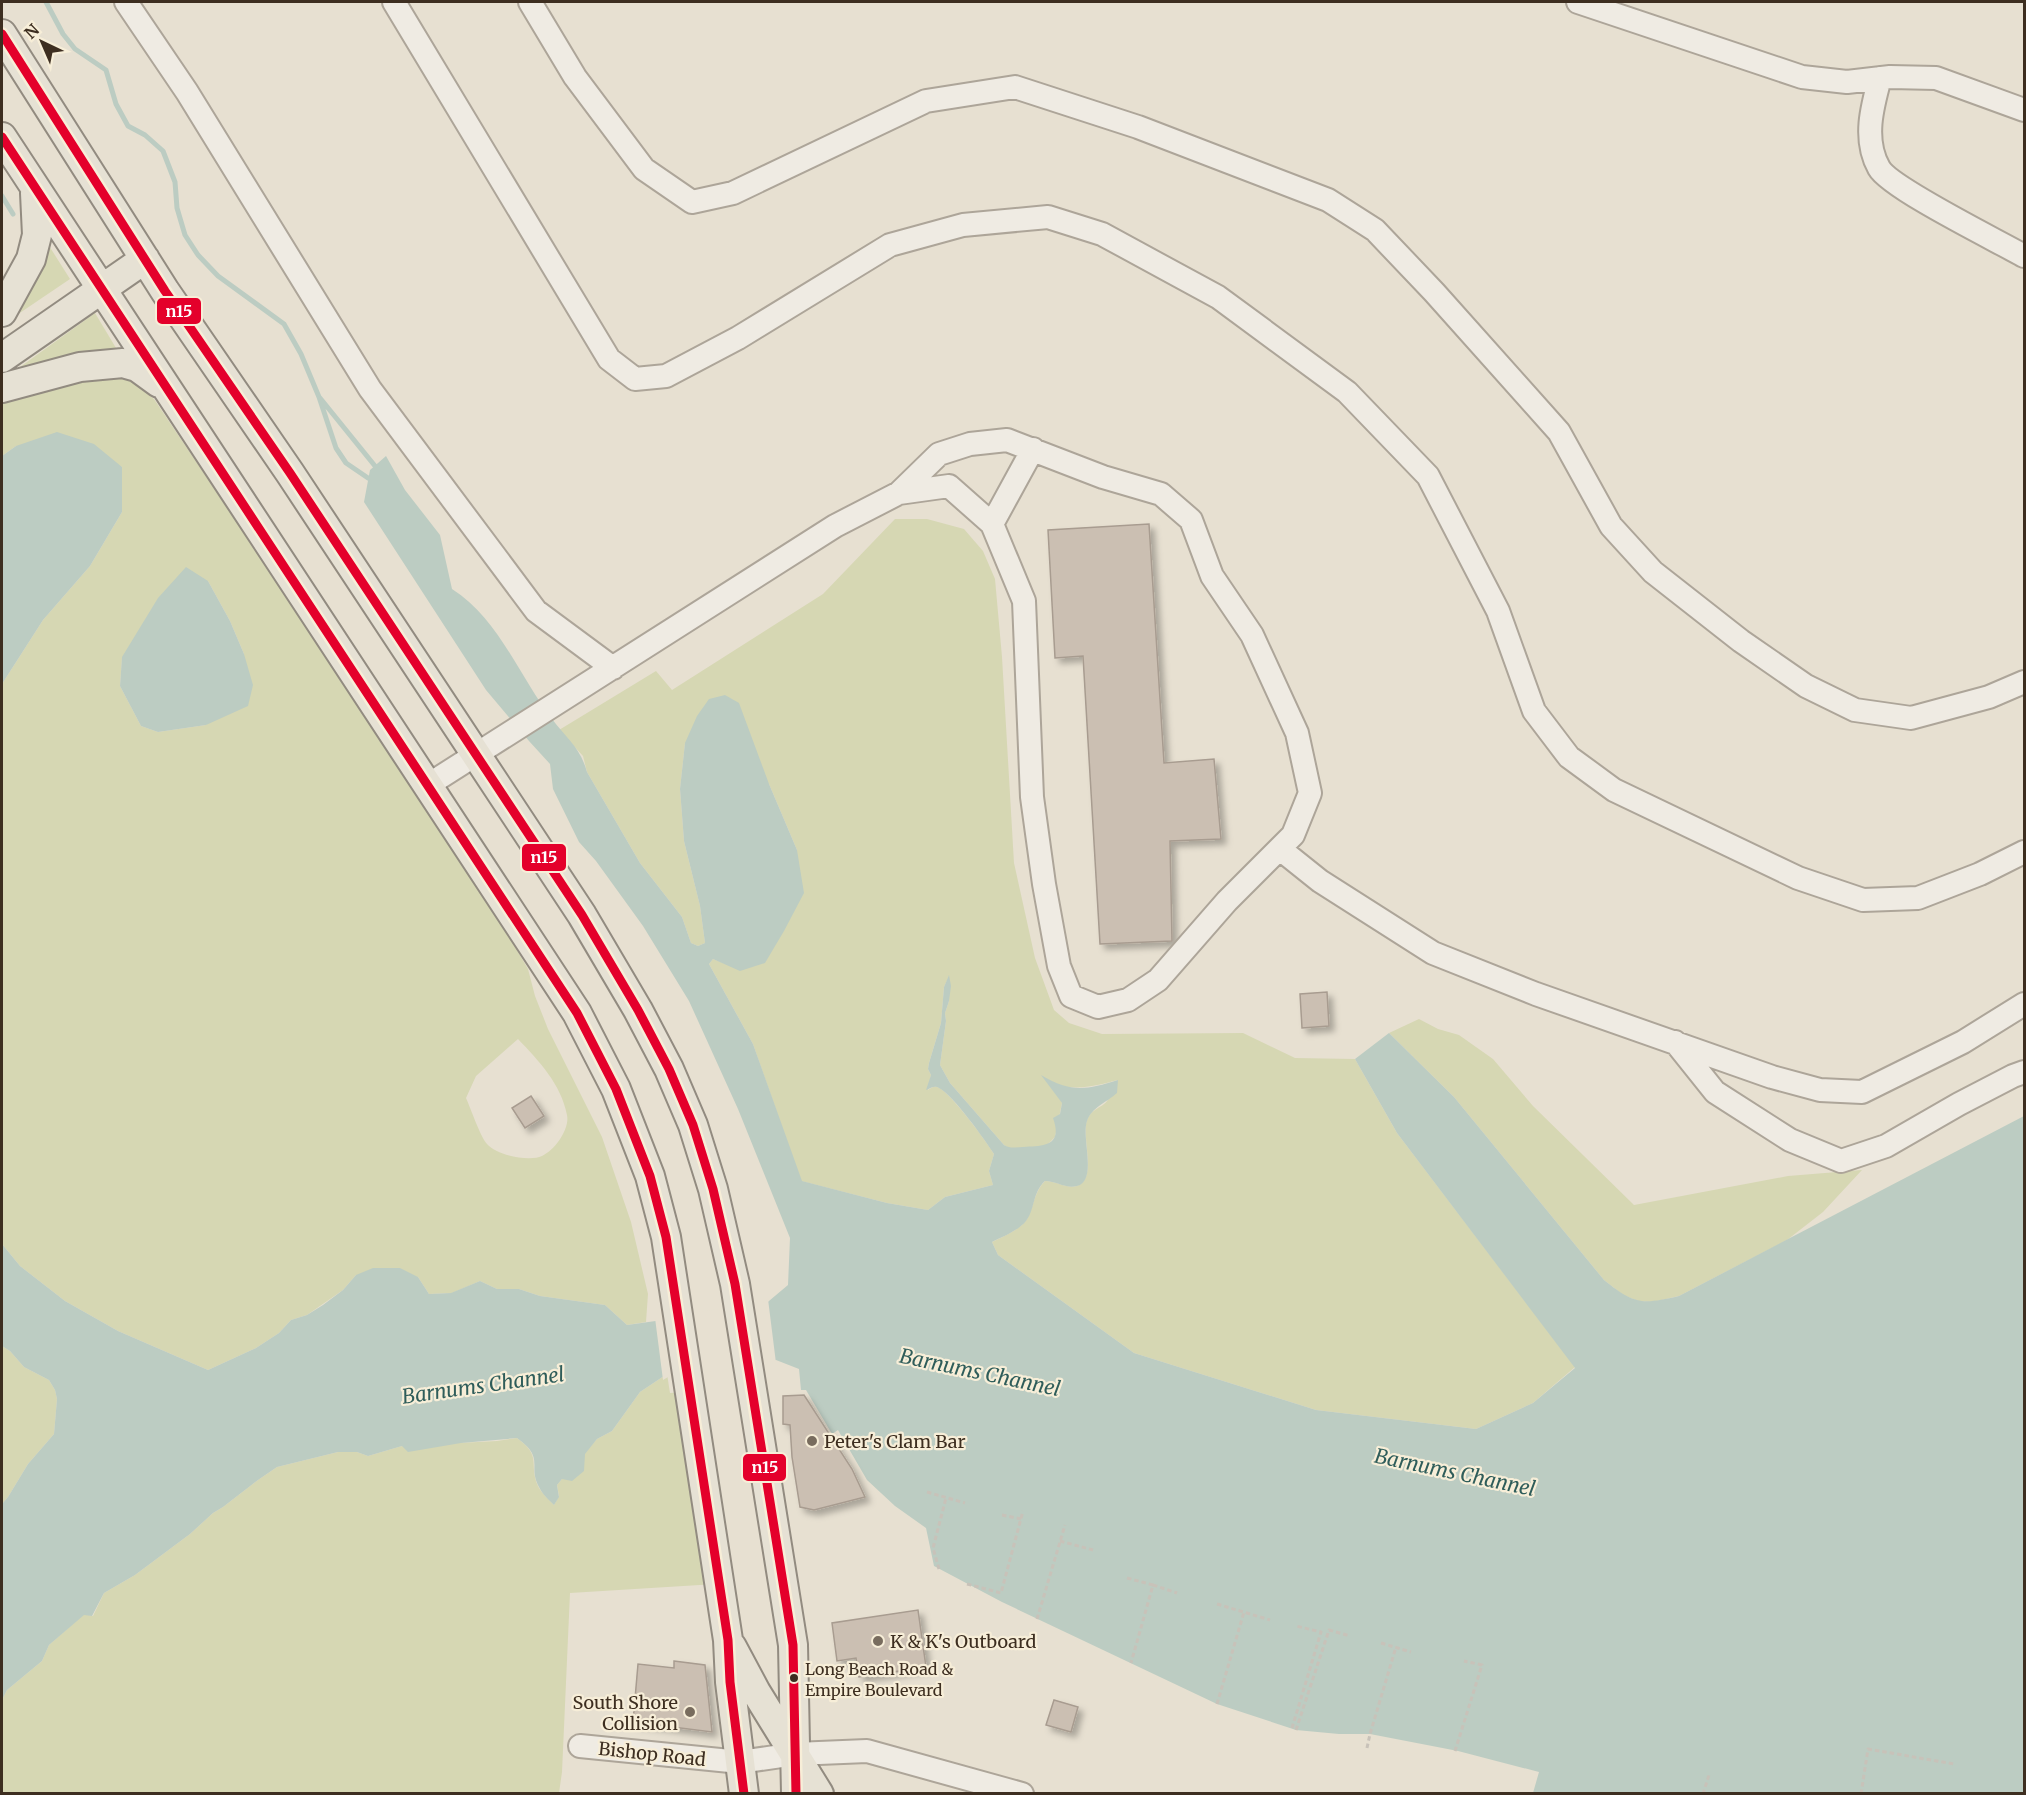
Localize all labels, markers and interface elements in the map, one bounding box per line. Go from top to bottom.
north arrow [12,12,72,72]
text: N [20,19,43,43]
line badge: n15 [156,297,202,325]
text: n15 [166,301,192,321]
line badge: n15 [521,843,567,872]
text: n15 [531,847,557,867]
water label: Barnums Channel [897,1343,1063,1401]
water label: Barnums Channel [400,1361,566,1409]
place label: Peter's Clam Bar [824,1430,966,1453]
marker: Peter's Clam Bar [805,1434,819,1448]
water label: Barnums Channel [1372,1443,1538,1501]
line badge: n15 [742,1453,787,1482]
text: n15 [752,1457,778,1477]
place label: K & K's Outboard [890,1630,1036,1653]
marker: K & K's Outboard [871,1634,885,1648]
place label: Long Beach Road & Empire Boulevard [805,1659,953,1700]
marker: Long Beach Road & Empire Boulevard [788,1672,800,1684]
place label: South Shore Collision [573,1691,678,1735]
marker: South Shore Collision [683,1705,697,1719]
street label: Bishop Road [597,1737,707,1771]

